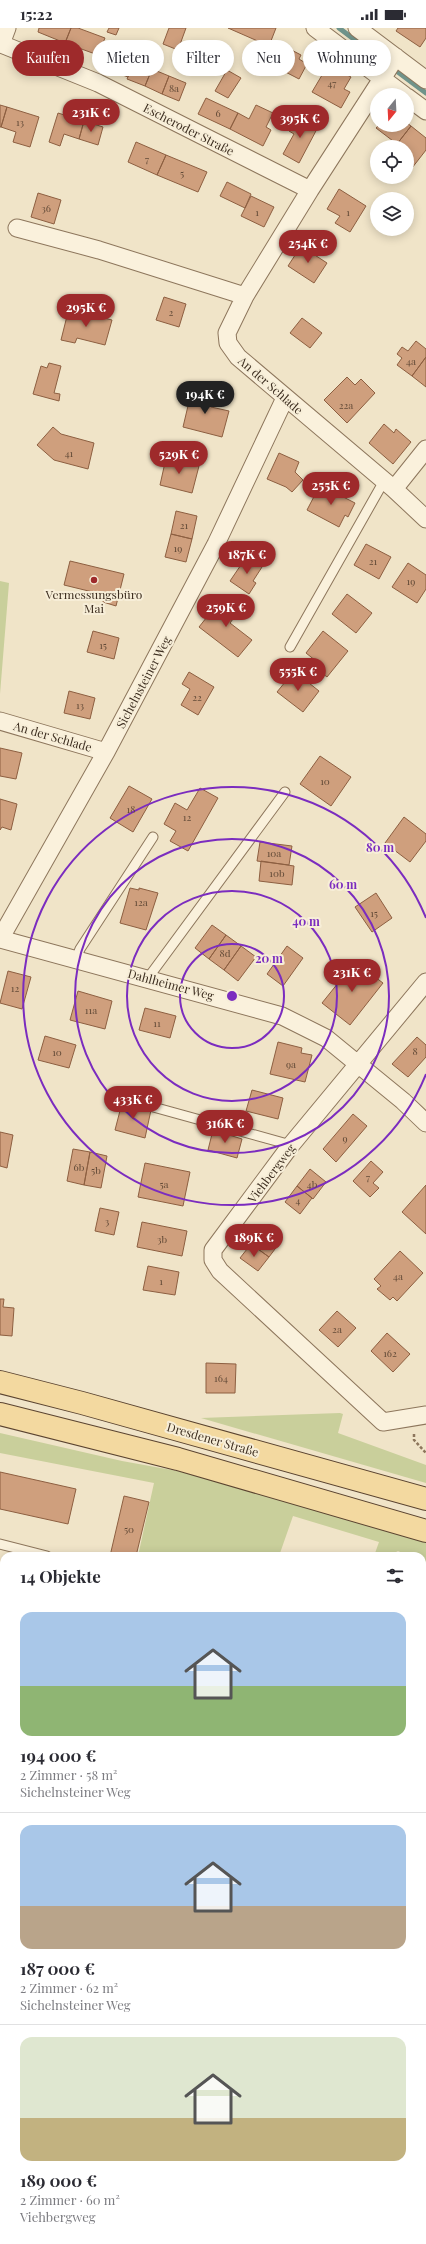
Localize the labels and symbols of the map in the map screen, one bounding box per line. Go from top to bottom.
house number: 47 [328,76,336,90]
house number: 8a [169,81,179,95]
north arrow [370,88,414,132]
pin: 231K € [58,99,124,133]
street label: Escheroder Straße [141,99,237,159]
pin: 395K € [267,105,333,139]
house number: 6 [215,106,221,120]
house number: 13 [16,115,25,129]
house number: 7 [145,152,149,166]
house number: 5 [180,166,184,180]
house number: 36 [41,201,51,215]
house number: 1 [255,205,259,219]
house number: 1 [346,205,350,219]
pin: 254K € [275,230,341,264]
pin: 295K € [53,294,119,328]
house number: 2 [169,305,174,319]
street label: An der Schlade [235,352,307,417]
house number: 4a [406,354,416,368]
pin: 194K € [172,381,238,415]
house number: 22a [339,398,353,412]
pin: 529K € [146,441,212,475]
house number: 41 [65,446,74,460]
pin: 255K € [298,472,364,506]
house number: 21 [180,518,189,532]
house number: 19 [174,541,182,555]
pin: 187K € [214,541,280,575]
house number: 21 [369,554,378,568]
house number: 19 [407,574,415,588]
marker: Vermessungsbüro Mai [89,575,99,585]
place label: Vermessungsbüro Mai [45,586,143,616]
pin: 259K € [193,594,259,628]
street label: Sichelnsteiner Weg [112,633,174,731]
house number: 15 [99,638,107,652]
pin: 555K € [265,658,331,692]
house number: 22 [192,690,202,704]
house number: 13 [76,698,85,712]
street label: An der Schlade [11,717,94,755]
house number: 10 [320,774,330,788]
house number: 18 [127,802,135,816]
house number: 12 [183,810,191,824]
text: 80 m [366,839,394,855]
house number: 10a [267,846,281,860]
house number: 10b [269,866,285,880]
text: 60 m [329,876,357,892]
house number: 12a [134,895,148,909]
house number: 15 [370,906,378,920]
text: 40 m [292,913,320,929]
house number: 8d [219,946,231,960]
text: 20 m [255,950,283,966]
pin: 231K € [319,959,385,993]
street label: Dahlheimer Weg [126,965,216,1003]
house number: 12 [11,981,19,995]
centre of rings [225,989,239,1003]
house number: 11a [85,1003,97,1017]
house number: 11 [153,1016,161,1030]
house number: 8 [412,1044,418,1058]
house number: 10 [52,1045,62,1059]
house number: 9a [286,1057,296,1071]
pin: 433K € [100,1086,166,1120]
pin: 316K € [192,1110,258,1144]
house number: 9 [342,1131,348,1145]
street label: Viehbergweg [243,1140,299,1206]
house number: 6b [74,1160,85,1174]
house number: 5b [91,1163,101,1177]
house number: 7 [366,1170,370,1184]
house number: 5a [159,1177,169,1191]
house number: 4b [307,1177,318,1191]
house number: 4 [296,1193,301,1207]
house number: 3 [105,1214,110,1228]
pin: 189K € [221,1224,287,1258]
house number: 3b [157,1232,167,1246]
house number: 4a [393,1269,403,1283]
house number: 1 [159,1274,163,1288]
house number: 2a [332,1322,342,1336]
house number: 162 [383,1346,397,1360]
house number: 164 [214,1371,228,1385]
street label: Dresdener Straße [165,1418,261,1460]
house number: 50 [124,1522,134,1536]

